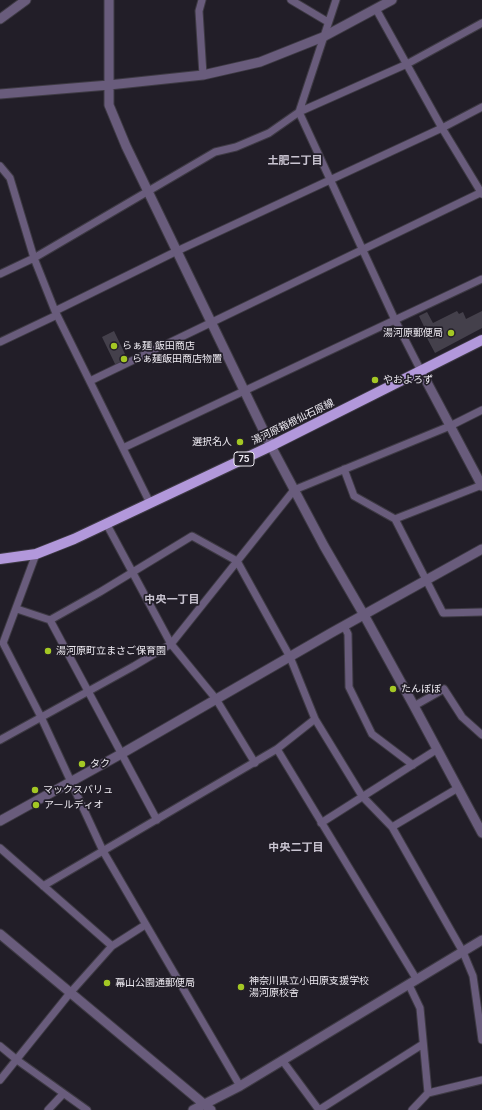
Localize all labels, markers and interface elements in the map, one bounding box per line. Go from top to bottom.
district label: 土肥二丁目 [268,154,322,168]
place label: 湯河原郵便局 [383,327,443,339]
marker: 湯河原郵便局 [446,328,456,338]
place label: らぁ麺 飯田商店 [122,340,195,352]
marker: らぁ麺 飯田商店 [109,341,119,351]
place label: らぁ麺飯田商店物置 [132,353,222,365]
marker: らぁ麺飯田商店物置 [119,354,129,364]
place label: やおよろず [383,374,433,386]
marker: やおよろず [370,375,380,385]
street label: 湯河原箱根仙石原線 [250,397,336,447]
place label: 選択名人 [192,436,232,448]
marker: 選択名人 [235,437,245,447]
road number: 75 [234,452,254,466]
district label: 中央一丁目 [145,593,199,607]
place label: 湯河原町立まさご保育園 [56,645,166,657]
marker: 湯河原町立まさご保育園 [43,646,53,656]
place label: たんぽぽ [401,683,441,695]
marker: たんぽぽ [388,684,398,694]
place label: タク [90,758,110,770]
marker: タク [77,759,87,769]
place label: マックスバリュ [43,784,113,796]
marker: マックスバリュ [30,785,40,795]
place label: アールディオ [44,799,103,811]
marker: アールディオ [31,800,41,810]
district label: 中央二丁目 [269,841,323,855]
place label: 神奈川県立小田原支援学校 湯河原校舎 [249,975,369,998]
place label: 幕山公園通郵便局 [115,977,195,989]
marker: 幕山公園通郵便局 [102,978,112,988]
marker: 神奈川県立小田原支援学校 湯河原校舎 [236,982,246,992]

